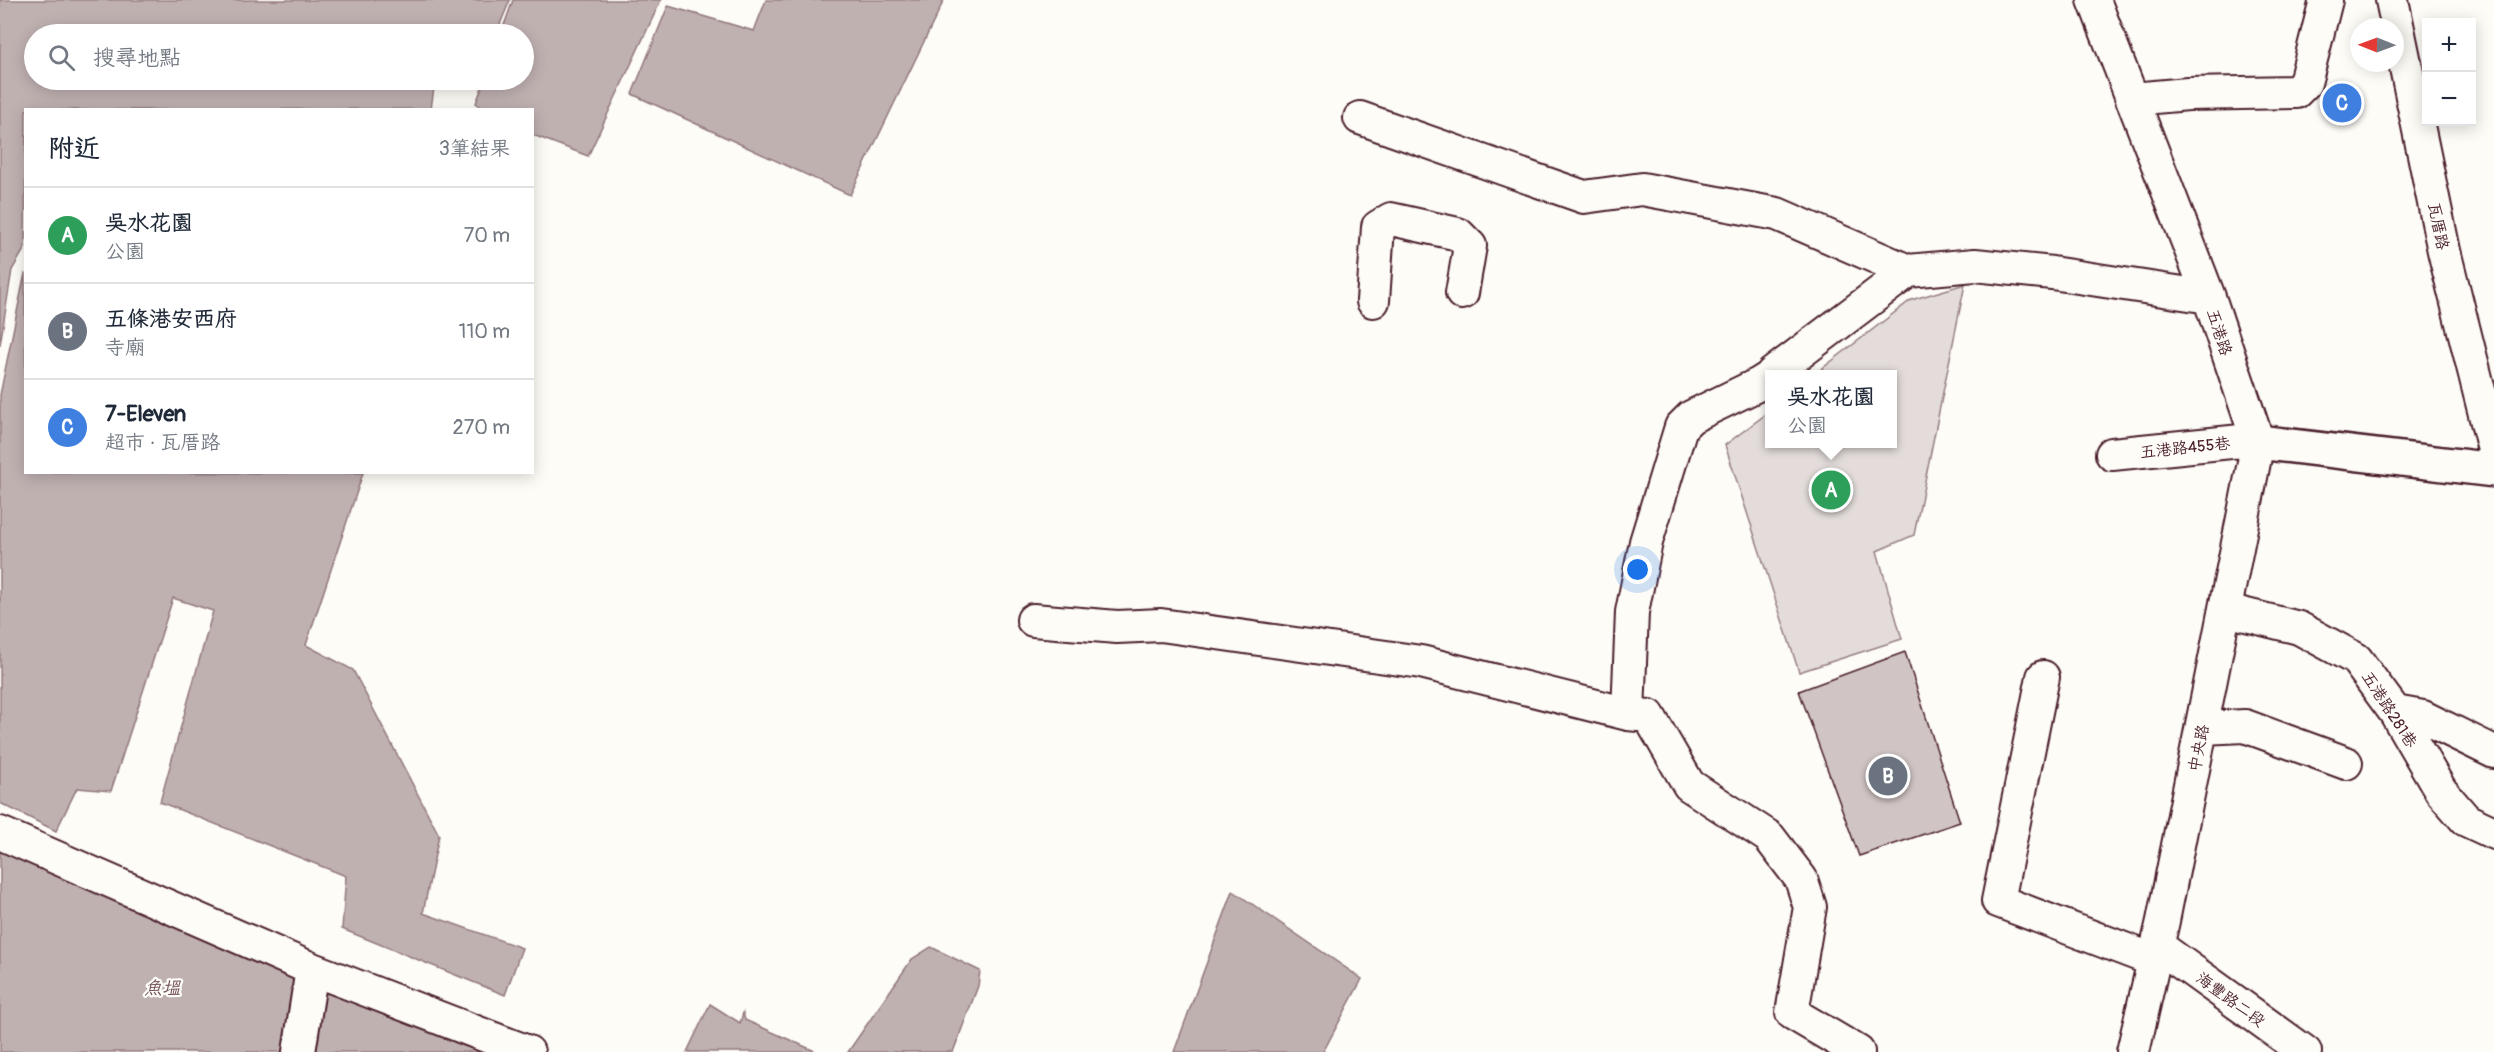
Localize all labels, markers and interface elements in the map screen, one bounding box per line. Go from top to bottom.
north arrow [2350,18,2404,72]
map controls [2422,18,2476,126]
button: + [2422,18,2476,72]
search box [24,24,534,90]
icon: search [45,41,78,74]
text: 搜尋地點 [93,44,181,72]
button: − [2422,72,2476,126]
pin: C [2322,80,2362,126]
text: 附近 [48,133,100,165]
text: 3筆結果 [439,136,510,161]
street label: 瓦厝路 [2423,201,2453,252]
text: 吳水花園 [105,209,193,237]
text: A [61,223,74,248]
text: 70 m [464,223,510,248]
text: 公園 [105,239,145,264]
text: 五條港安西府 [105,305,237,333]
street label: 五港路 [2202,306,2236,358]
text: B [62,319,73,344]
text: 110 m [459,319,510,344]
text: 寺廟 [105,335,145,360]
popup [1765,370,1897,448]
text: 吳水花園 [1787,383,1875,411]
text: 7-Eleven [105,400,186,428]
text: 公園 [1787,413,1827,438]
text: C [61,415,74,440]
text: 270 m [452,415,510,440]
text: 超市 · 瓦厝路 [105,430,220,455]
street label: 五港路455巷 [2139,433,2231,463]
pin: A [1812,468,1850,512]
your location [1623,555,1652,584]
street label: 五港路281巷 [2357,668,2421,752]
street label: 中央路 [2185,723,2213,774]
pin: B [1868,754,1908,798]
street label: 海豐路二段 [2192,968,2269,1031]
water label: 魚塭 [144,977,182,1000]

